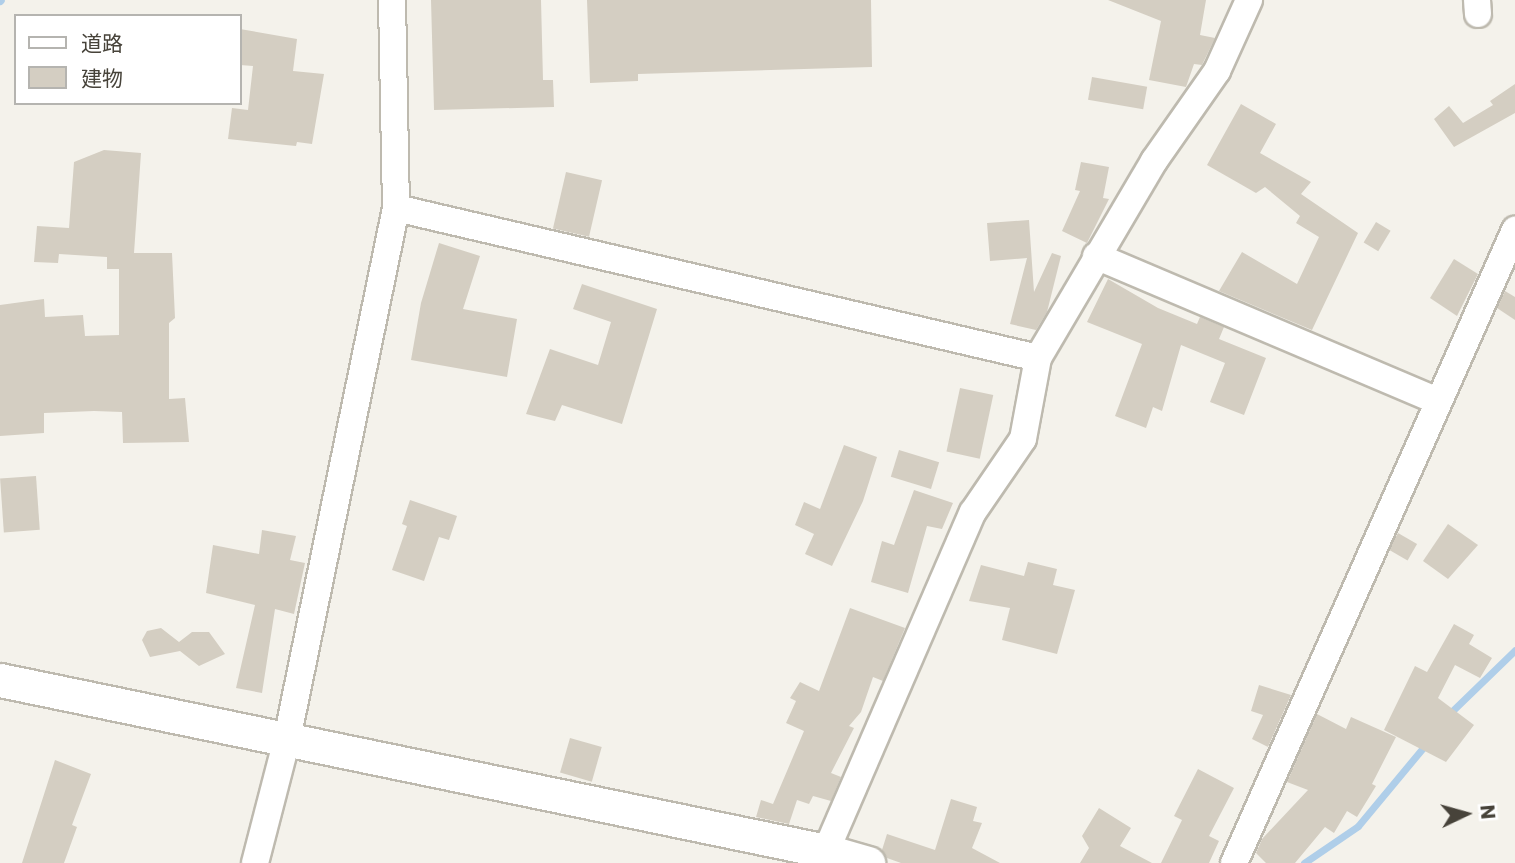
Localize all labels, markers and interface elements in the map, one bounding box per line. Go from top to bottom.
legend [14,14,242,105]
text: 道路 [81,29,123,58]
text: 建物 [81,64,123,93]
north arrow [1431,779,1501,849]
text: N [1473,804,1501,820]

